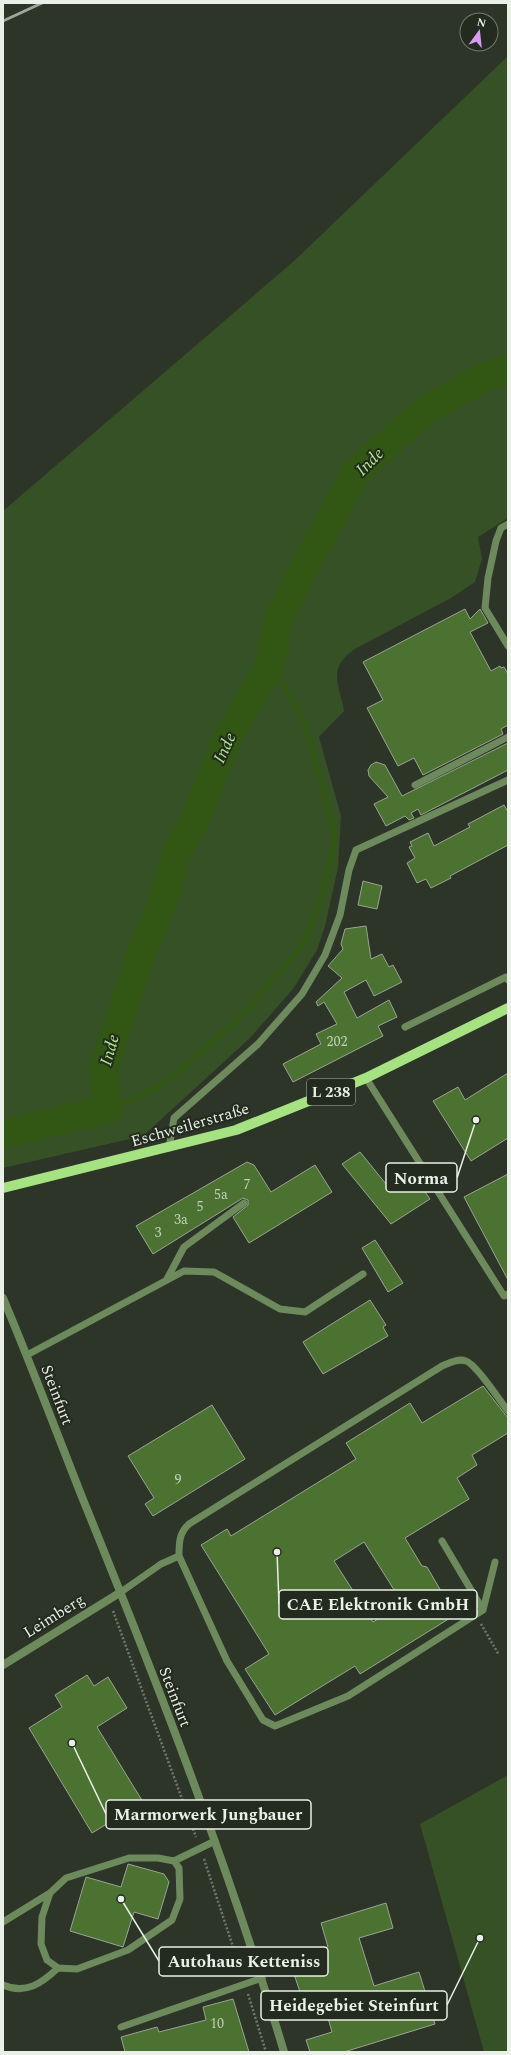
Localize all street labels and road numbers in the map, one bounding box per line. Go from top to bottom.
road number: L 238 [307,1079,355,1105]
street label: Eschweilerstraße [128,1097,252,1153]
street label: Steinfurt [35,1361,80,1429]
street label: Leimberg [19,1588,89,1644]
street label: Steinfurt [153,1663,198,1731]

